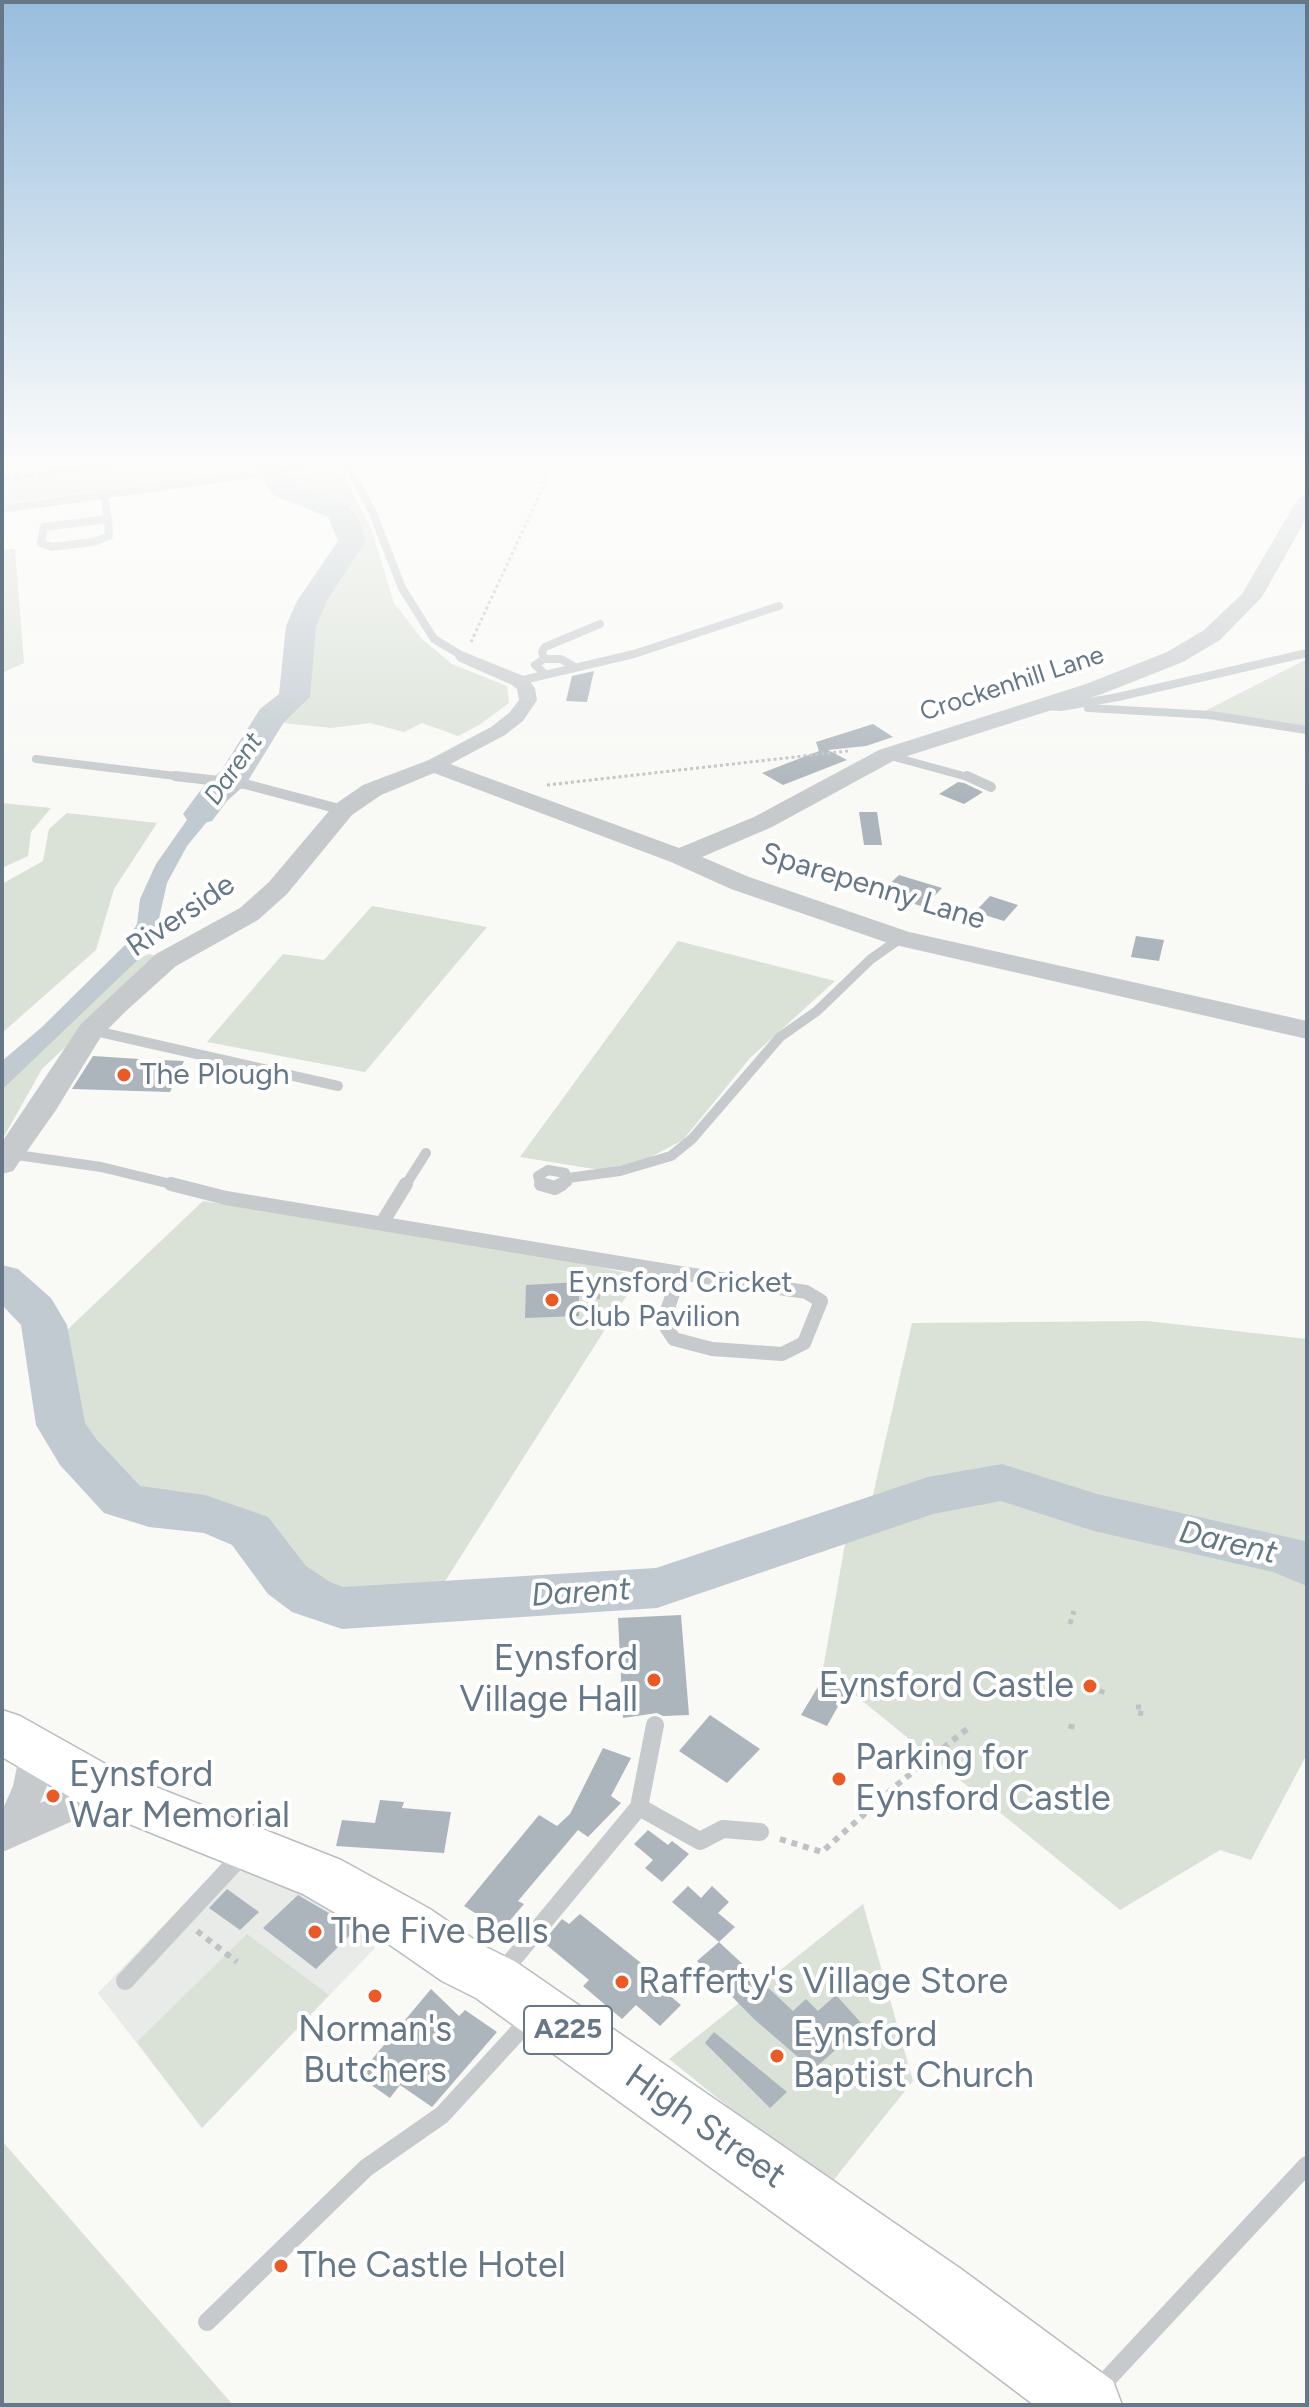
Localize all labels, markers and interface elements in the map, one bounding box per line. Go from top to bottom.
street label: Crockenhill Lane [916,640,1108,728]
water label: Darent [198,727,270,811]
street label: Sparepenny Lane [757,836,989,938]
street label: Riverside [120,867,242,965]
place label: The Plough [140,1057,290,1093]
marker: The Plough [115,1066,133,1084]
place label: Eynsford Cricket Club Pavilion [568,1265,793,1336]
marker: Eynsford Cricket Club Pavilion [543,1291,561,1309]
water label: Darent [1175,1513,1281,1573]
water label: Darent [530,1570,632,1616]
place label: Eynsford Village Hall [460,1637,638,1722]
place label: Eynsford Castle [818,1664,1074,1708]
marker: Eynsford Village Hall [645,1671,663,1689]
marker: Eynsford Castle [1081,1677,1099,1695]
place label: Parking for Eynsford Castle [855,1736,1111,1821]
place label: Eynsford War Memorial [69,1753,290,1838]
marker: Parking for Eynsford Castle [830,1770,848,1788]
marker: Eynsford War Memorial [44,1787,62,1805]
place label: The Five Bells [331,1910,549,1954]
marker: The Five Bells [306,1923,324,1941]
place label: Rafferty's Village Store [638,1960,1008,2004]
marker: Rafferty's Village Store [613,1973,631,1991]
marker: Norman's Butchers [366,1987,384,2005]
road number: A225 [524,2006,612,2054]
place label: Norman's Butchers [298,2008,452,2093]
place label: Eynsford Baptist Church [793,2013,1034,2098]
marker: Eynsford Baptist Church [768,2047,786,2065]
street label: High Street [616,2056,794,2198]
place label: The Castle Hotel [297,2244,566,2288]
marker: The Castle Hotel [272,2257,290,2275]

